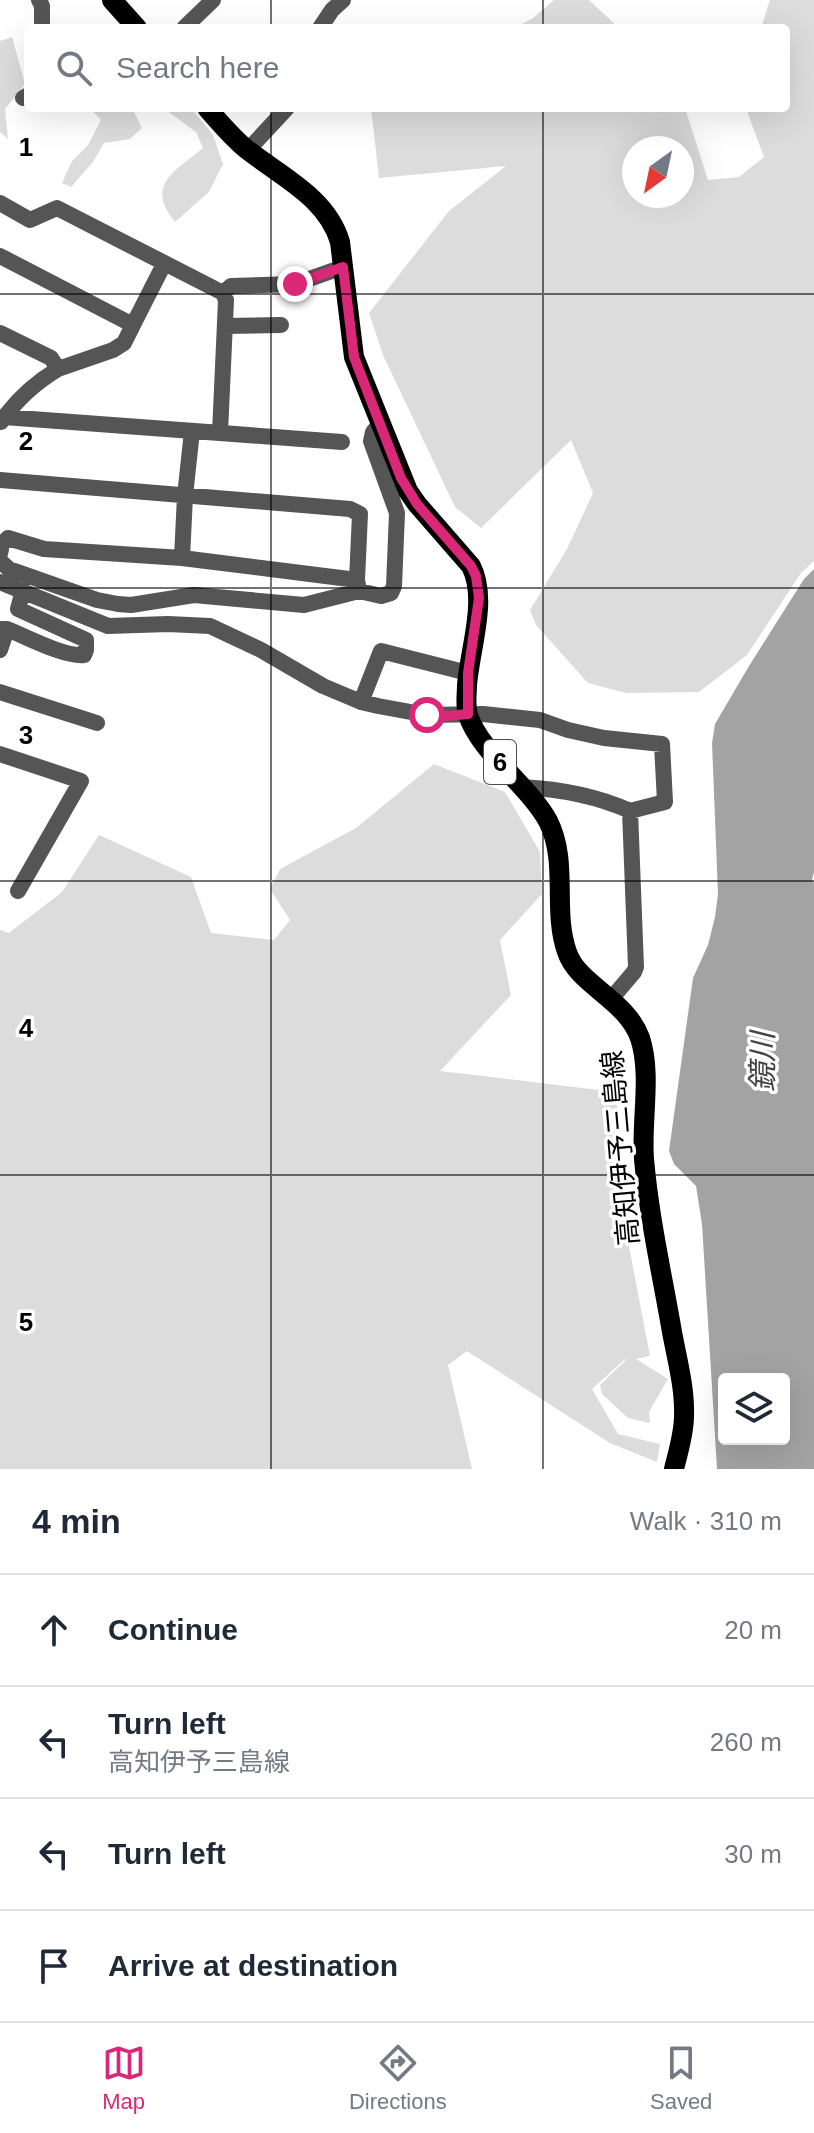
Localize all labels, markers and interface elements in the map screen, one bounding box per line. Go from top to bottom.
search box [24,24,790,112]
icon: search [52,46,96,90]
text: Search here [116,51,279,84]
text: 1 [19,132,33,162]
north arrow [622,136,694,208]
route end [277,266,313,302]
text: 2 [19,426,33,456]
route start [409,697,445,733]
text: 3 [19,720,33,750]
road number: 6 [484,740,516,784]
text: 4 [19,1013,34,1043]
water label: 鏡川 [746,1029,779,1092]
street label: 高知伊予三島線 [597,1049,644,1247]
text: 5 [19,1307,33,1337]
map controls [718,1373,790,1445]
button: layers [718,1373,790,1445]
text: 4 min [32,1502,121,1540]
text: Walk · 310 m [630,1506,782,1536]
icon: ahead [32,1608,76,1652]
text: Continue [108,1613,238,1646]
text: 20 m [724,1615,782,1645]
text: Turn left [108,1707,226,1740]
icon: left [32,1720,76,1764]
text: 260 m [710,1727,782,1757]
text: 高知伊予三島線 [108,1747,290,1777]
icon: left [32,1832,76,1876]
text: Turn left [108,1837,226,1870]
text: 30 m [724,1839,782,1869]
icon: arrive [32,1944,76,1988]
text: Arrive at destination [108,1949,398,1982]
tab: Map [102,2041,146,2115]
tab: Directions [349,2041,447,2115]
tab: Saved [650,2041,712,2115]

